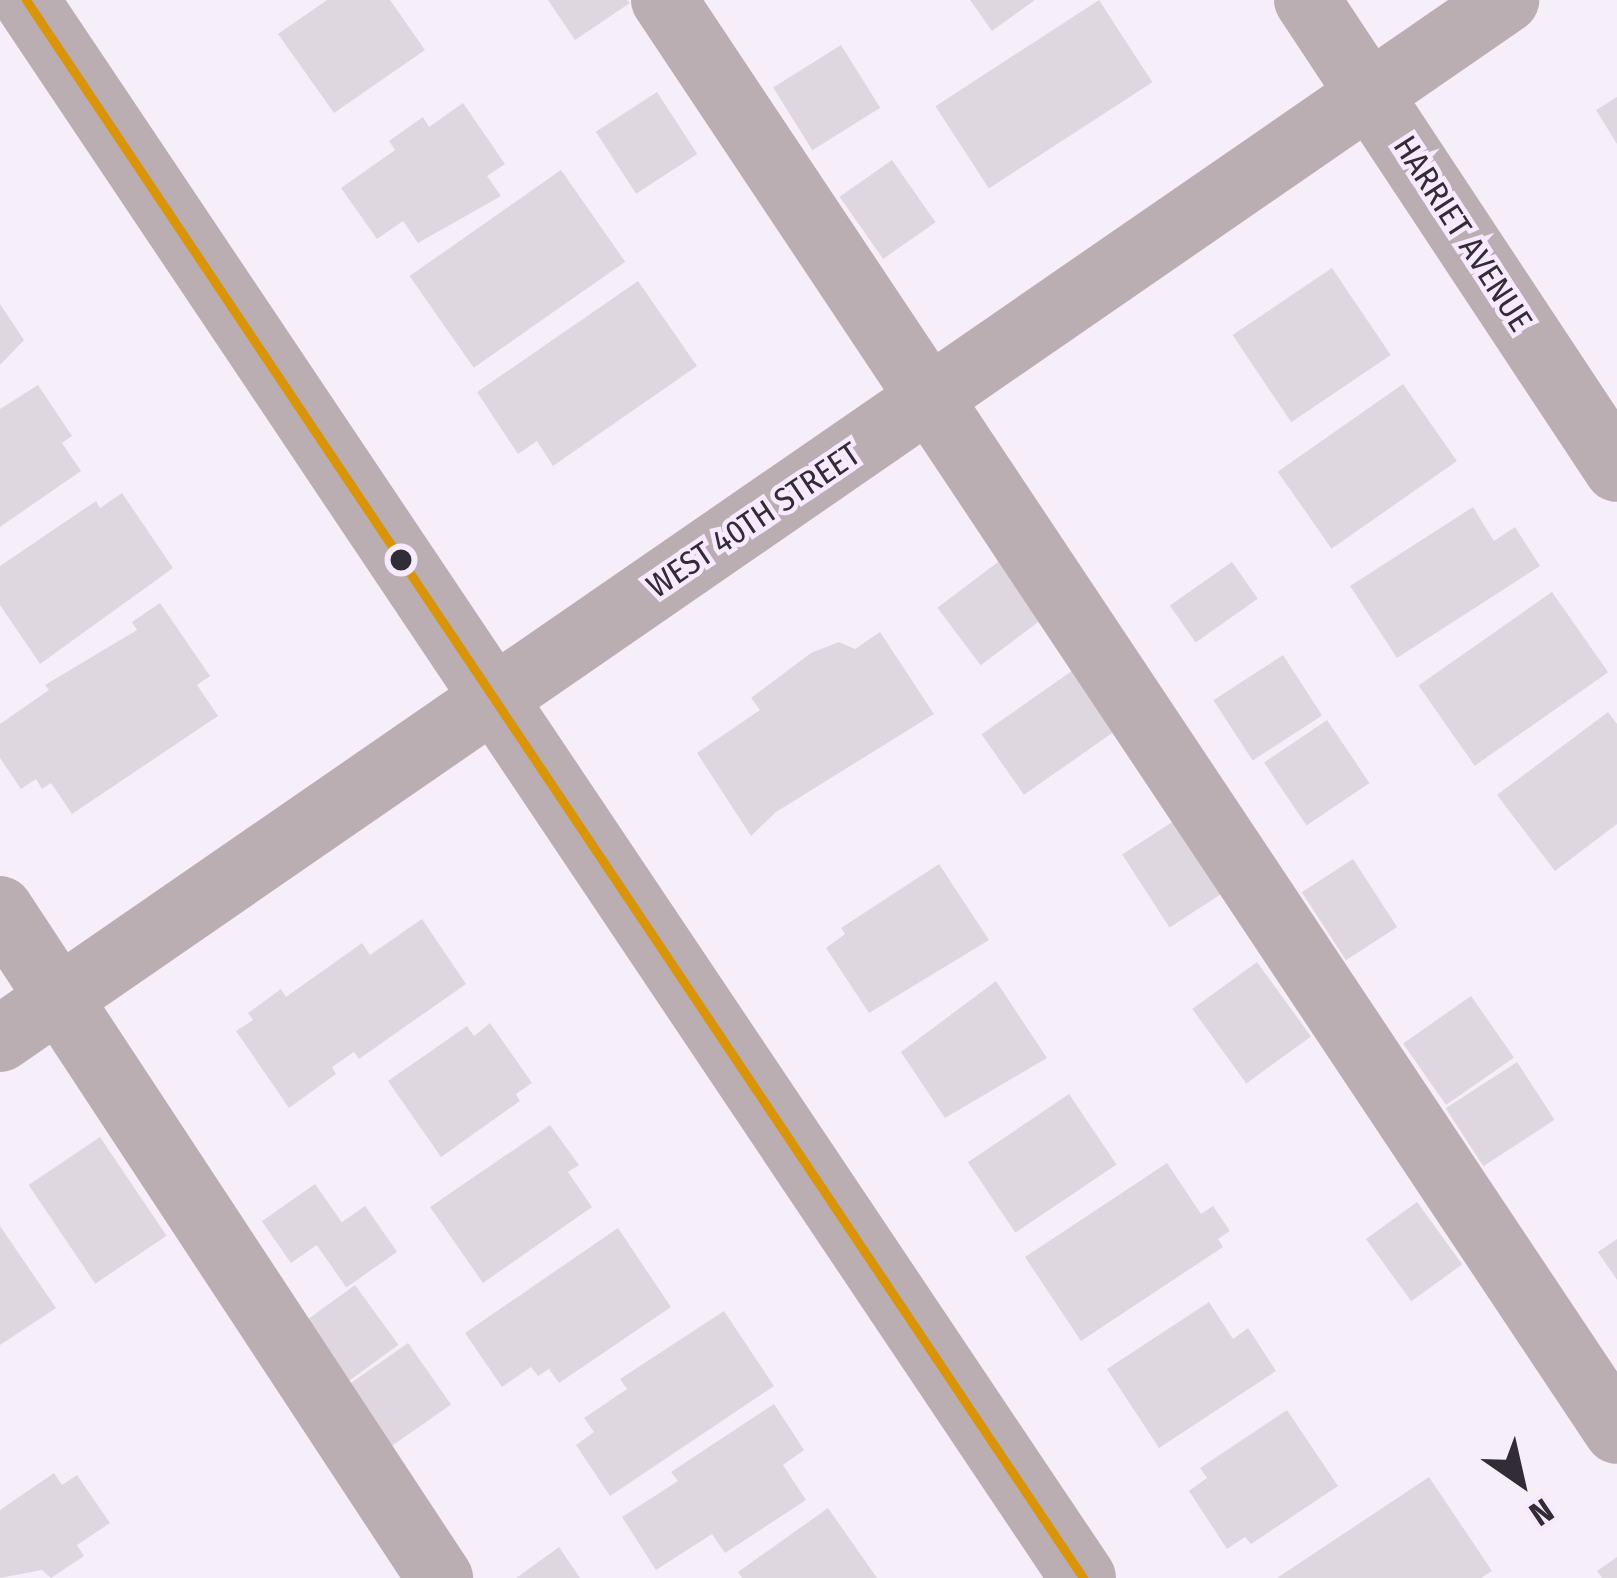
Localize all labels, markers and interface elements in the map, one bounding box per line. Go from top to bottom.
street label: HARRIET AVENUE [1384,129,1540,339]
street label: WEST 40TH STREET [640,435,868,607]
unlabelled marker [390,549,412,571]
north arrow [1461,1422,1581,1542]
text: N [1522,1490,1561,1534]

